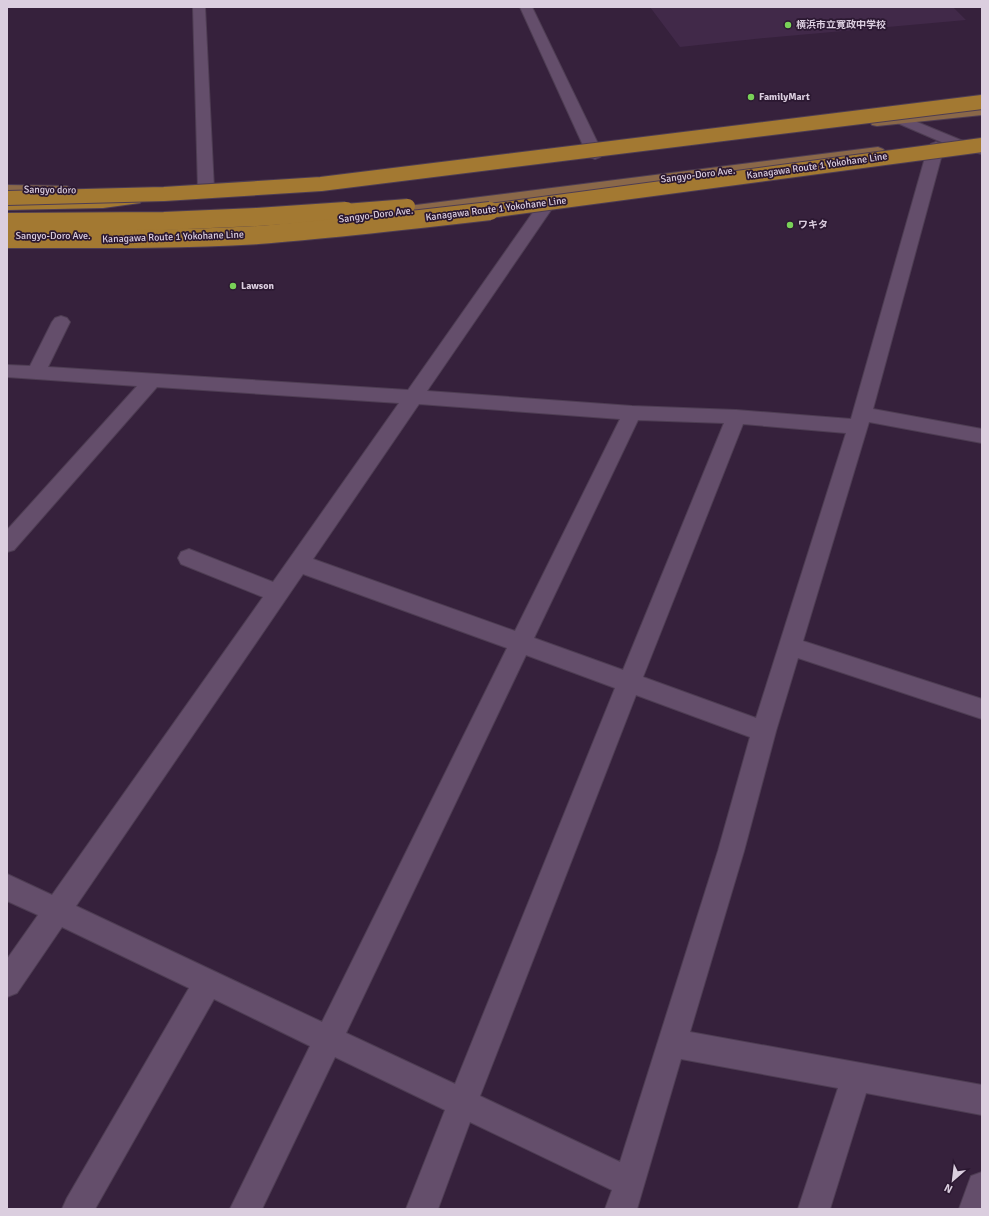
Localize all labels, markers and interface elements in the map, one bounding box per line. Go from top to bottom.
place label: 横浜市立寛政中学校 [796,19,886,31]
marker: 横浜市立寛政中学校 [783,20,793,30]
place label: FamilyMart [759,91,810,103]
marker: FamilyMart [746,92,756,102]
street label: Kanagawa Route 1 Yokohane Line [746,150,888,182]
street label: Sangyo-Doro Ave. [660,164,736,186]
street label: Sangyo doro [24,184,76,196]
street label: Kanagawa Route 1 Yokohane Line [425,194,567,224]
street label: Sangyo-Doro Ave. [338,204,414,226]
place label: ワキタ [798,219,828,231]
marker: ワキタ [785,220,795,230]
street label: Kanagawa Route 1 Yokohane Line [102,229,244,245]
street label: Sangyo-Doro Ave. [15,230,91,242]
place label: Lawson [241,280,274,292]
marker: Lawson [228,281,238,291]
north arrow [933,1160,973,1200]
text: N [942,1181,955,1196]

